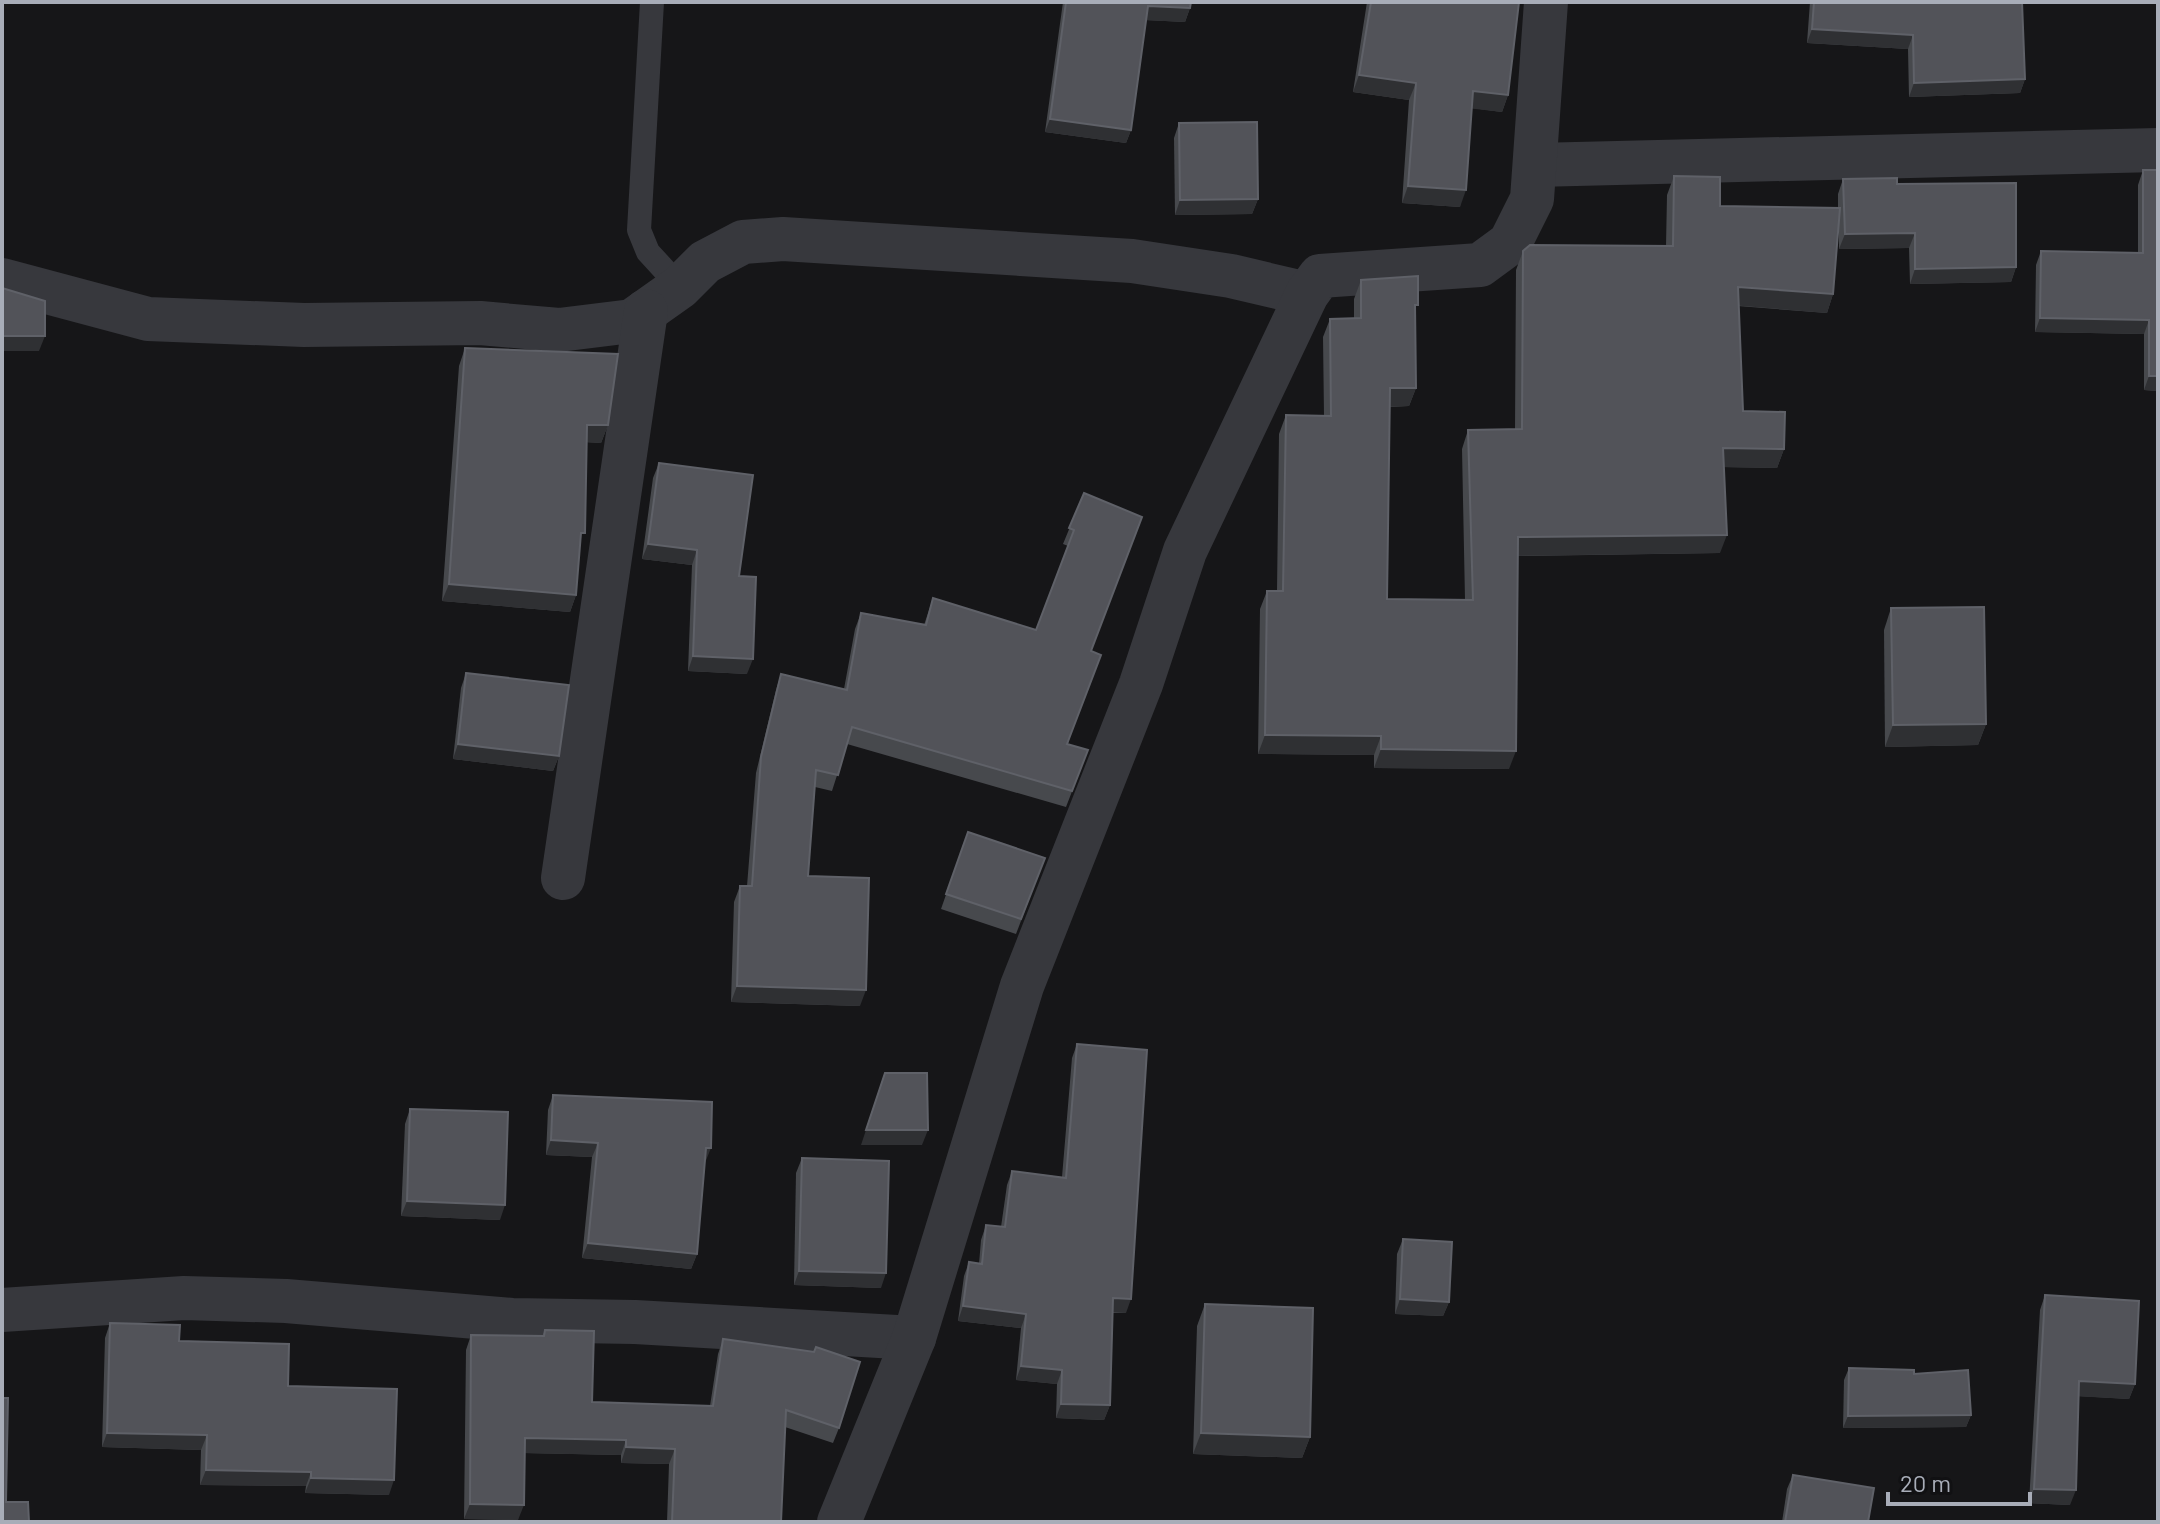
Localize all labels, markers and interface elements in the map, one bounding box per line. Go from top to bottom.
scale bar [1888,1456,2030,1506]
text: 20 m [1900,1468,1951,1497]

